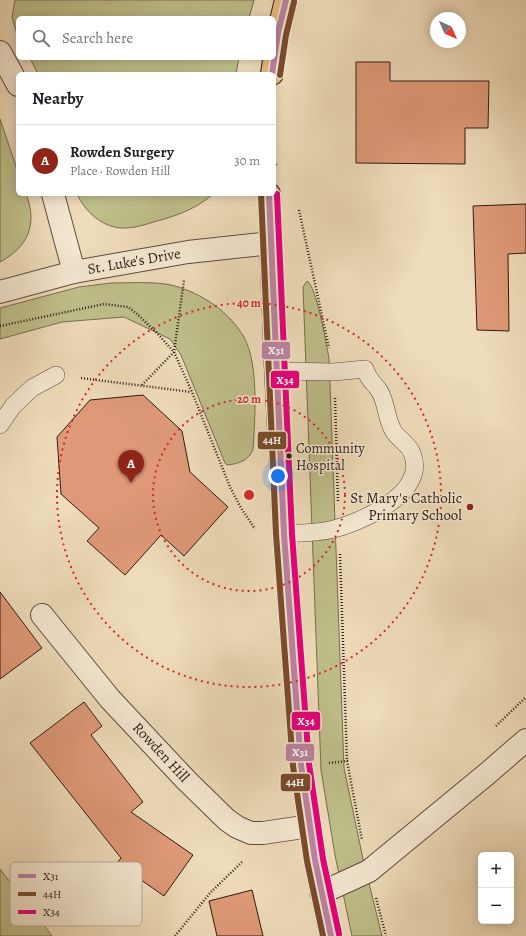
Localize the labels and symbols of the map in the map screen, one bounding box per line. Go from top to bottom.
north arrow [430,12,466,48]
street label: St. Luke's Drive [86,243,182,279]
text: 40 m [237,295,261,311]
line badge: X31 [261,341,291,360]
text: X31 [268,343,284,358]
line badge: X34 [270,370,300,389]
text: X34 [276,373,294,388]
text: 20 m [237,391,261,407]
line badge: 44H [257,431,287,450]
text: 44H [263,433,281,448]
place label: Community Hospital [296,439,366,475]
pin: A [118,450,144,483]
marker: Community Hospital [284,451,294,461]
your location [268,466,288,486]
centre of rings [242,488,256,502]
place label: St Mary's Catholic Primary School [350,488,462,525]
marker: St Mary's Catholic Primary School [465,502,475,512]
line badge: X34 [291,711,321,731]
text: X34 [297,714,315,729]
street label: Rowden Hill [128,718,194,786]
line badge: X31 [285,743,315,762]
text: X31 [292,745,308,760]
line badge: 44H [280,773,311,792]
text: 44H [286,775,304,790]
legend [10,862,142,926]
text: X31 [43,869,59,884]
text: 44H [43,887,61,902]
text: X34 [43,905,60,920]

